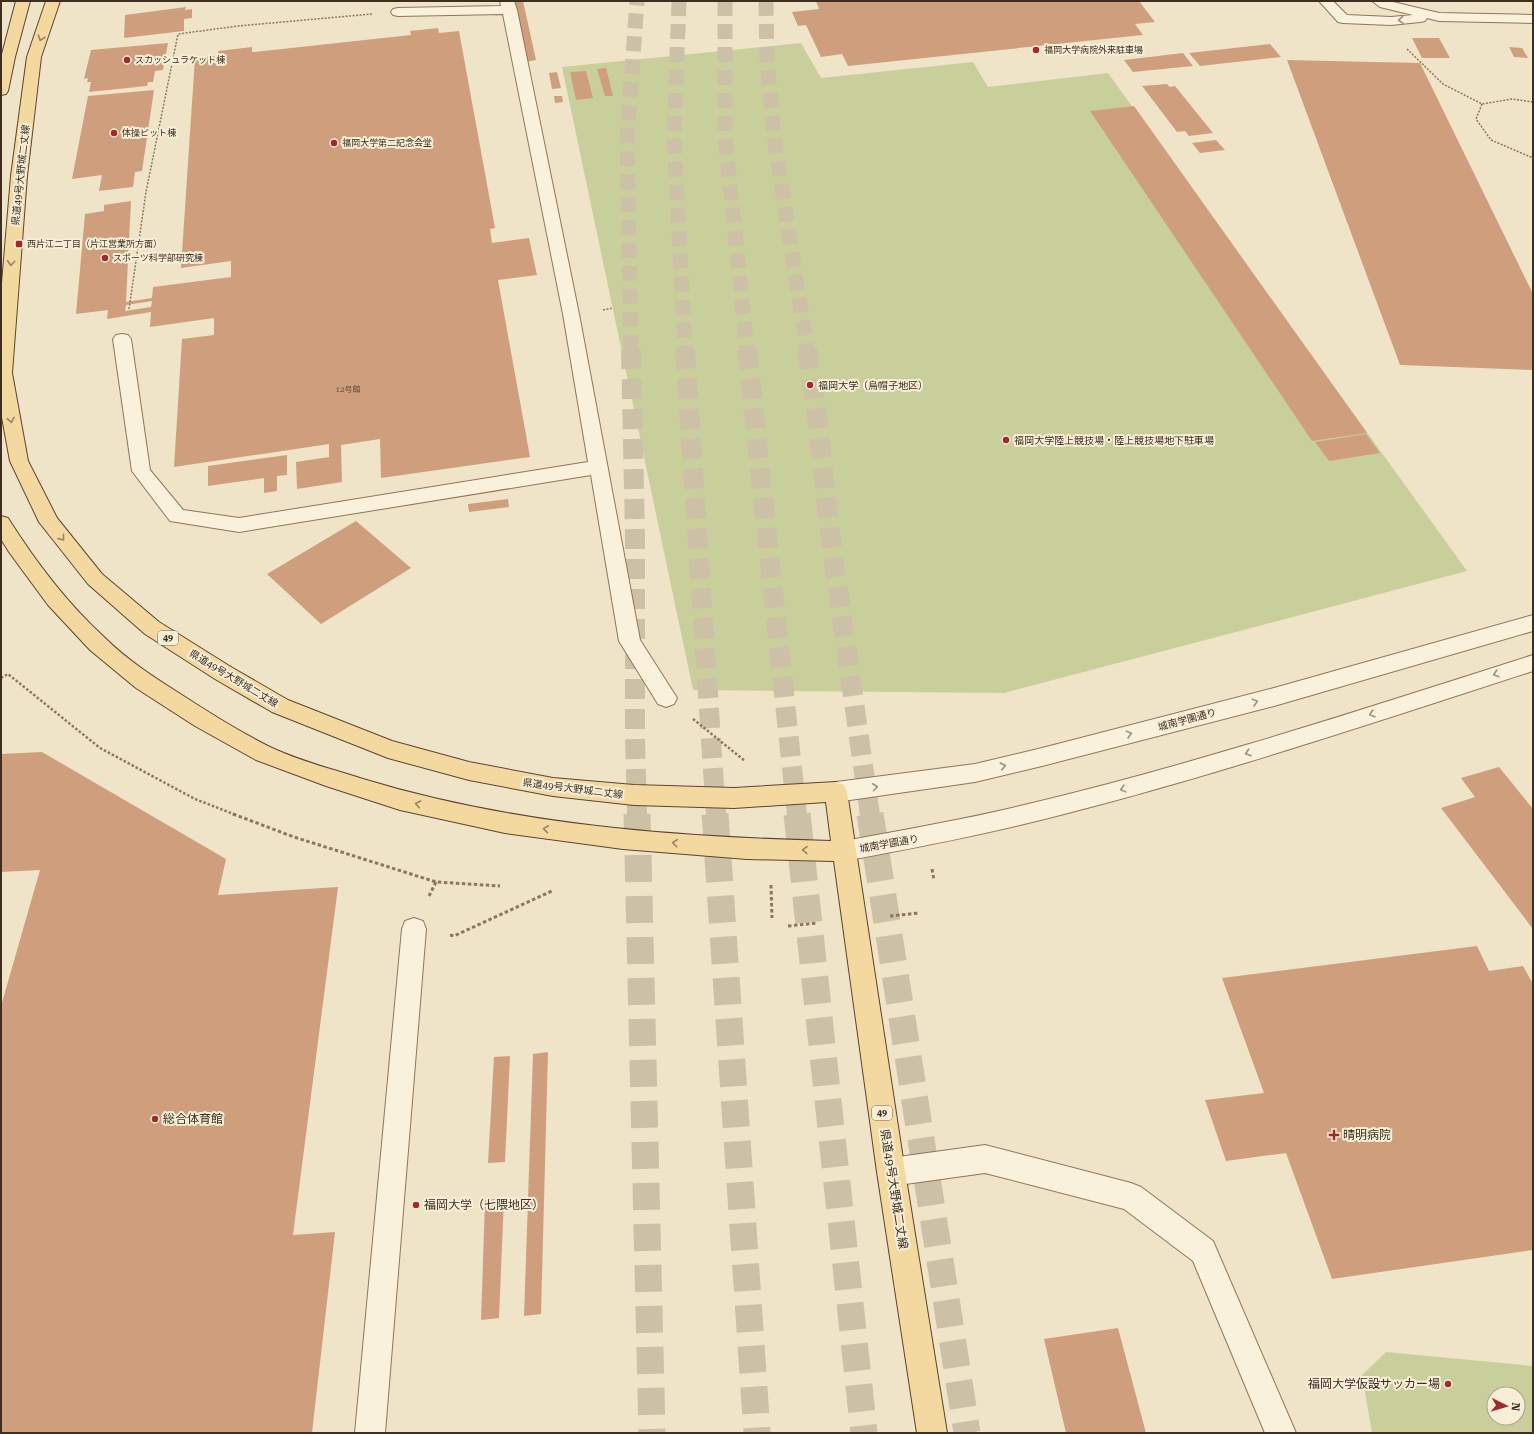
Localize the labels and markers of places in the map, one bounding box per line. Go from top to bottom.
marker: 福岡大学病院外来駐車場 [1031,45,1041,55]
place label: 福岡大学病院外来駐車場 [1044,45,1143,55]
place label: スカッシュラケット棟 [135,54,226,65]
marker: スカッシュラケット棟 [122,55,132,65]
place label: 体操ピット棟 [122,127,177,138]
marker: 体操ピット棟 [109,128,119,138]
marker: 福岡大学第二記念会堂 [329,138,339,148]
place label: 福岡大学第二記念会堂 [342,138,432,148]
marker: 西片江二丁目（片江営業所方面） [14,239,24,249]
place label: 西片江二丁目（片江営業所方面） [27,239,162,249]
place label: スポーツ科学部研究棟 [113,252,204,263]
marker: スポーツ科学部研究棟 [100,253,110,263]
marker: 福岡大学（烏帽子地区） [805,380,815,390]
place label: 福岡大学（烏帽子地区） [818,380,928,391]
marker: 福岡大学陸上競技場・陸上競技場地下駐車場 [1001,435,1011,445]
place label: 福岡大学陸上競技場・陸上競技場地下駐車場 [1014,435,1214,446]
place label: 総合体育館 [163,1112,223,1126]
marker: 総合体育館 [150,1114,160,1124]
place label: 晴明病院 [1343,1128,1391,1142]
marker: 晴明病院 [1328,1129,1340,1141]
place label: 福岡大学（七隈地区） [424,1198,544,1212]
marker: 福岡大学（七隈地区） [411,1200,421,1210]
place label: 福岡大学仮設サッカー場 [1308,1377,1440,1391]
marker: 福岡大学仮設サッカー場 [1443,1379,1453,1389]

